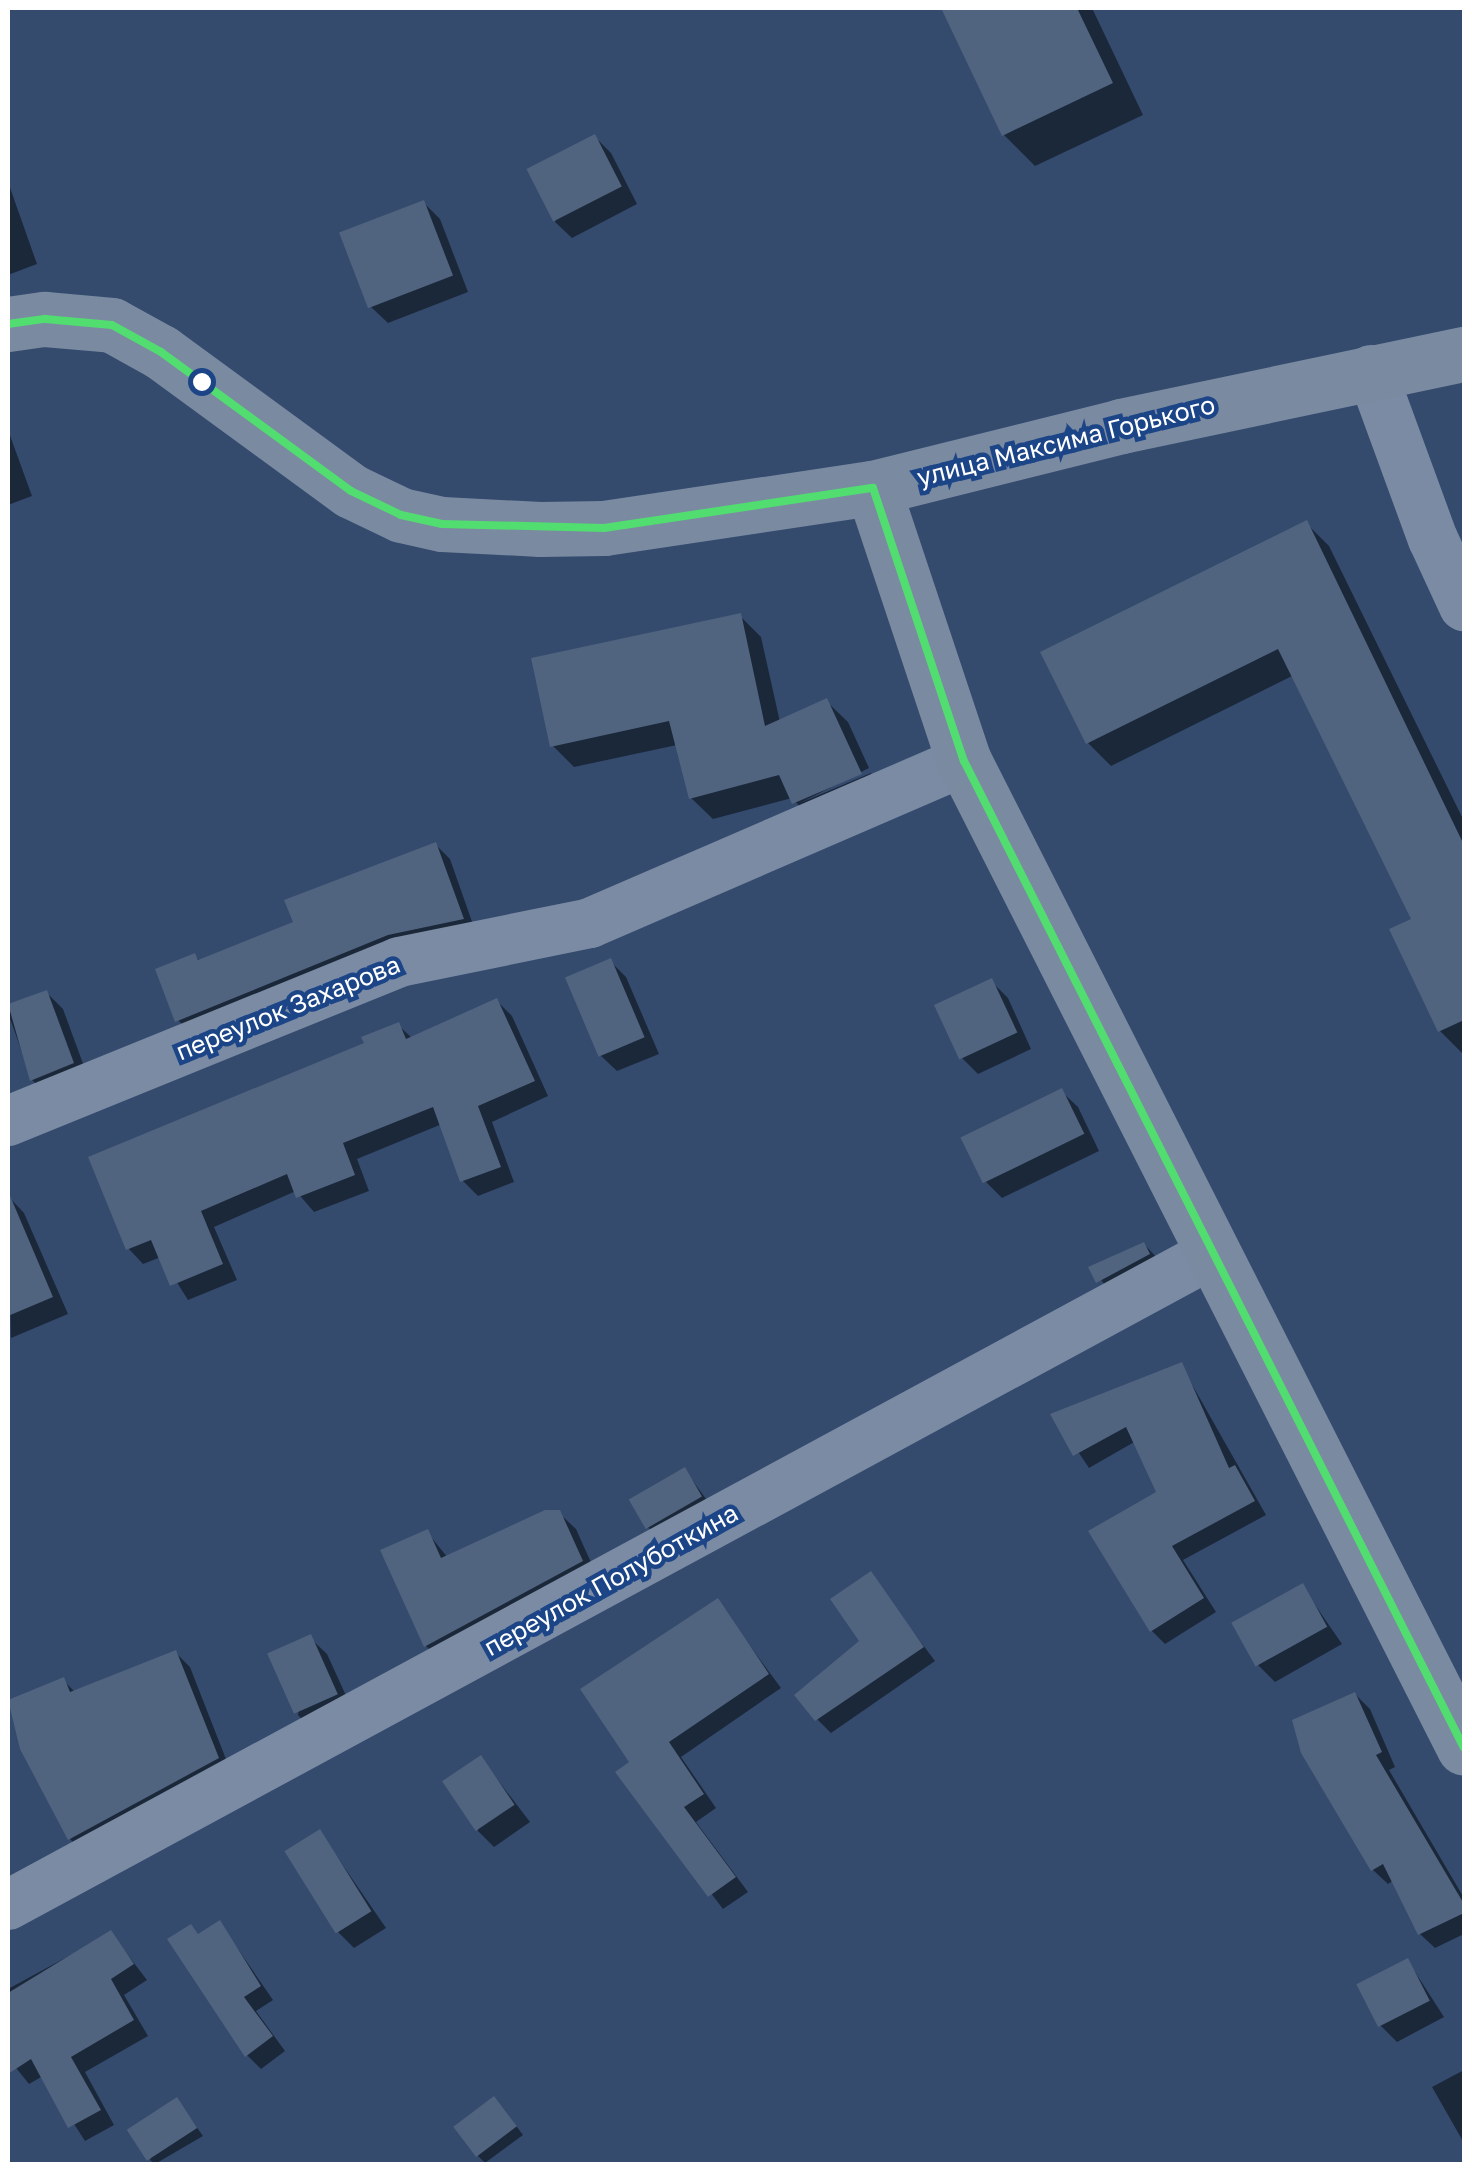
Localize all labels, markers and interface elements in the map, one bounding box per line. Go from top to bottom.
unlabelled marker [192,372,212,392]
street label: улица Максима Горького [914,389,1218,493]
street label: переулок Захарова [172,949,404,1067]
street label: переулок Полуботкина [479,1498,743,1662]

